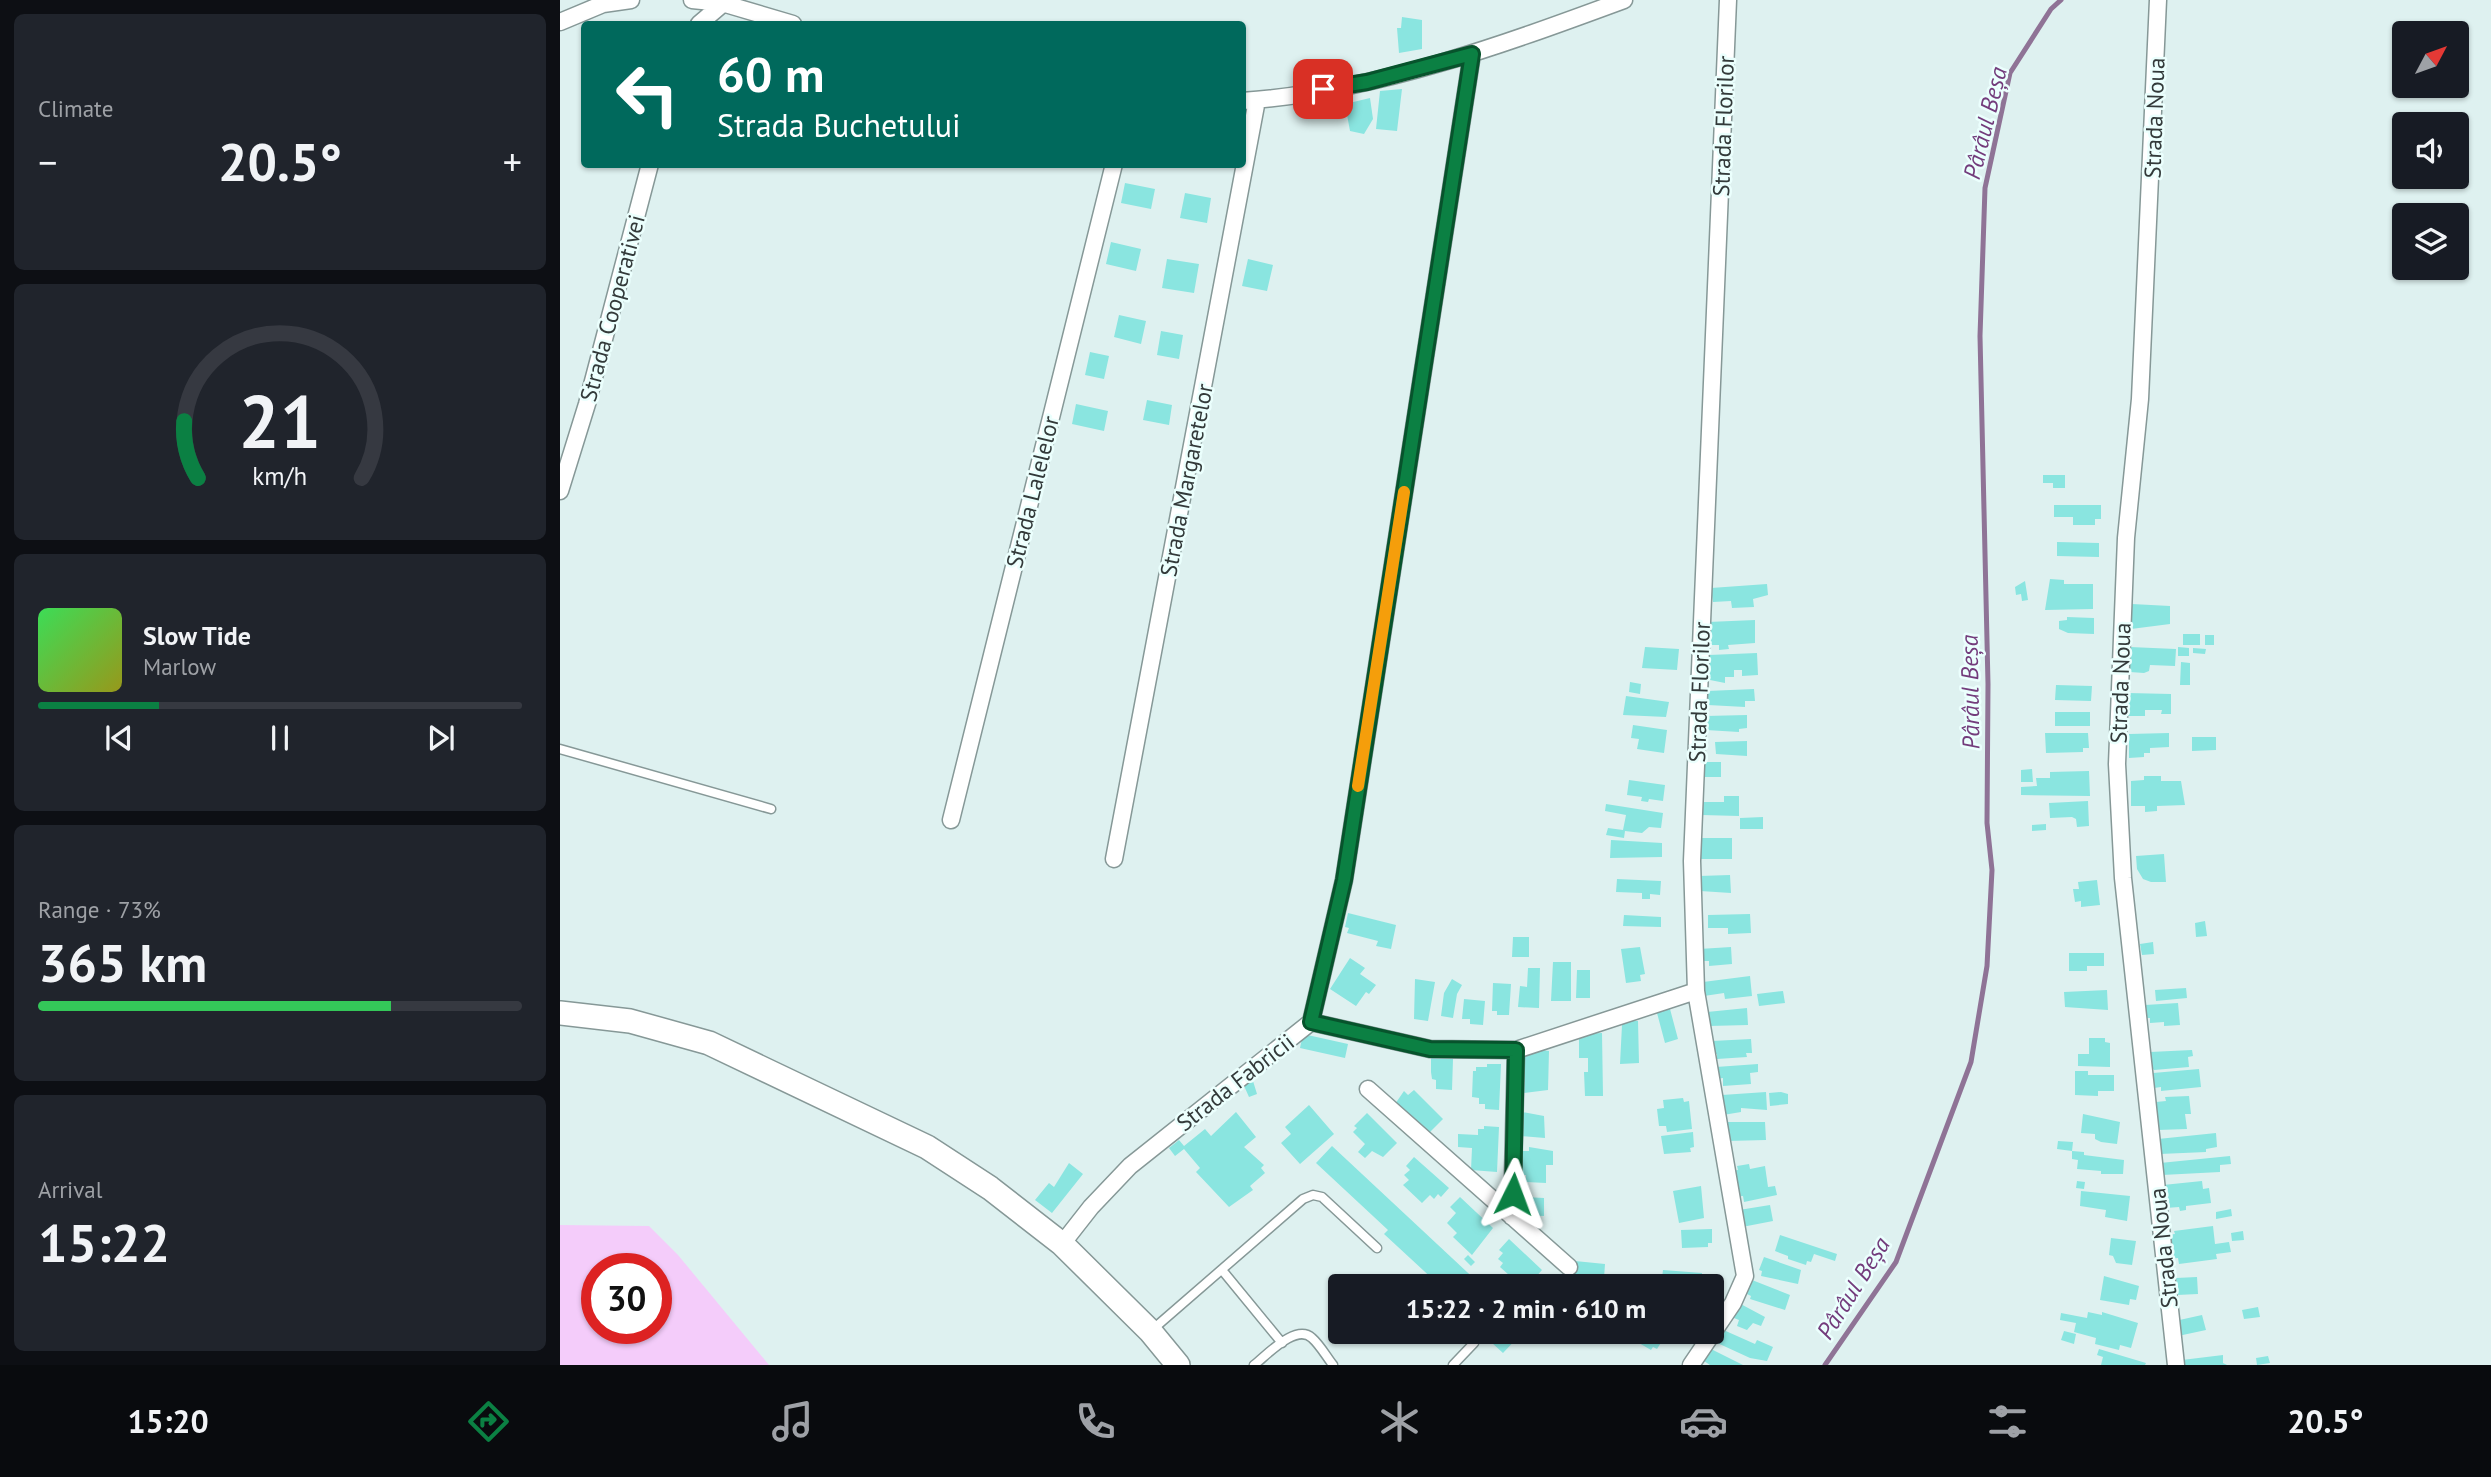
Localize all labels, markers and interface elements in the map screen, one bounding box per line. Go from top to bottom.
north arrow [2392,21,2469,98]
map controls [2392,21,2469,280]
text: 60 m [717,42,824,106]
icon: left [602,49,693,140]
street label: Strada Florilor [1706,55,1740,197]
street label: Strada Noua [2137,57,2171,179]
pin [1293,59,1353,119]
water label: Pârâul Beșa [1956,63,2014,182]
icon: arrive [1304,70,1342,108]
text: Climate [38,94,113,123]
text: Strada Buchetului [717,104,961,146]
button: sound [2392,112,2469,189]
text: 20.5° [218,128,342,195]
text: − [38,137,57,186]
text: + [503,137,522,186]
button: layers [2392,203,2469,280]
street label: Strada Cooperativei [573,211,651,405]
text: 21 [239,375,321,469]
street label: Strada Margaretelor [1153,381,1219,579]
street label: Strada Lalelelor [999,413,1065,571]
text: km/h [253,460,307,492]
text: Slow Tide [143,619,251,652]
street label: Strada Florilor [1682,621,1716,763]
street label: Strada Noua [2103,622,2137,744]
water label: Pârâul Beșa [1953,634,1986,750]
text: Marlow [143,652,216,681]
icon: previous [100,719,138,757]
icon: pause [261,719,299,757]
icon: next [422,719,460,757]
text: Range · 73% [38,895,161,924]
text: 365 km [38,929,207,996]
street label: Strada Fabricii [1170,1027,1300,1137]
position arrow [1476,1157,1550,1231]
text: Arrival [38,1175,102,1204]
street label: Strada Noua [2142,1186,2184,1310]
text: 15:22 [38,1209,170,1276]
water label: Pârâul Beșa [1809,1231,1897,1345]
speed limit sign: 30 [581,1253,672,1344]
text: 15:22 · 2 min · 610 m [1406,1292,1646,1325]
icon: directions [464,1397,513,1446]
icon: music [768,1397,817,1446]
icon: phone [1071,1397,1120,1446]
icon: climate [1375,1397,1424,1446]
icon: car [1679,1397,1728,1446]
icon: filters [1983,1397,2032,1446]
text: 15:20 [127,1400,209,1442]
text: 20.5° [2287,1400,2364,1442]

